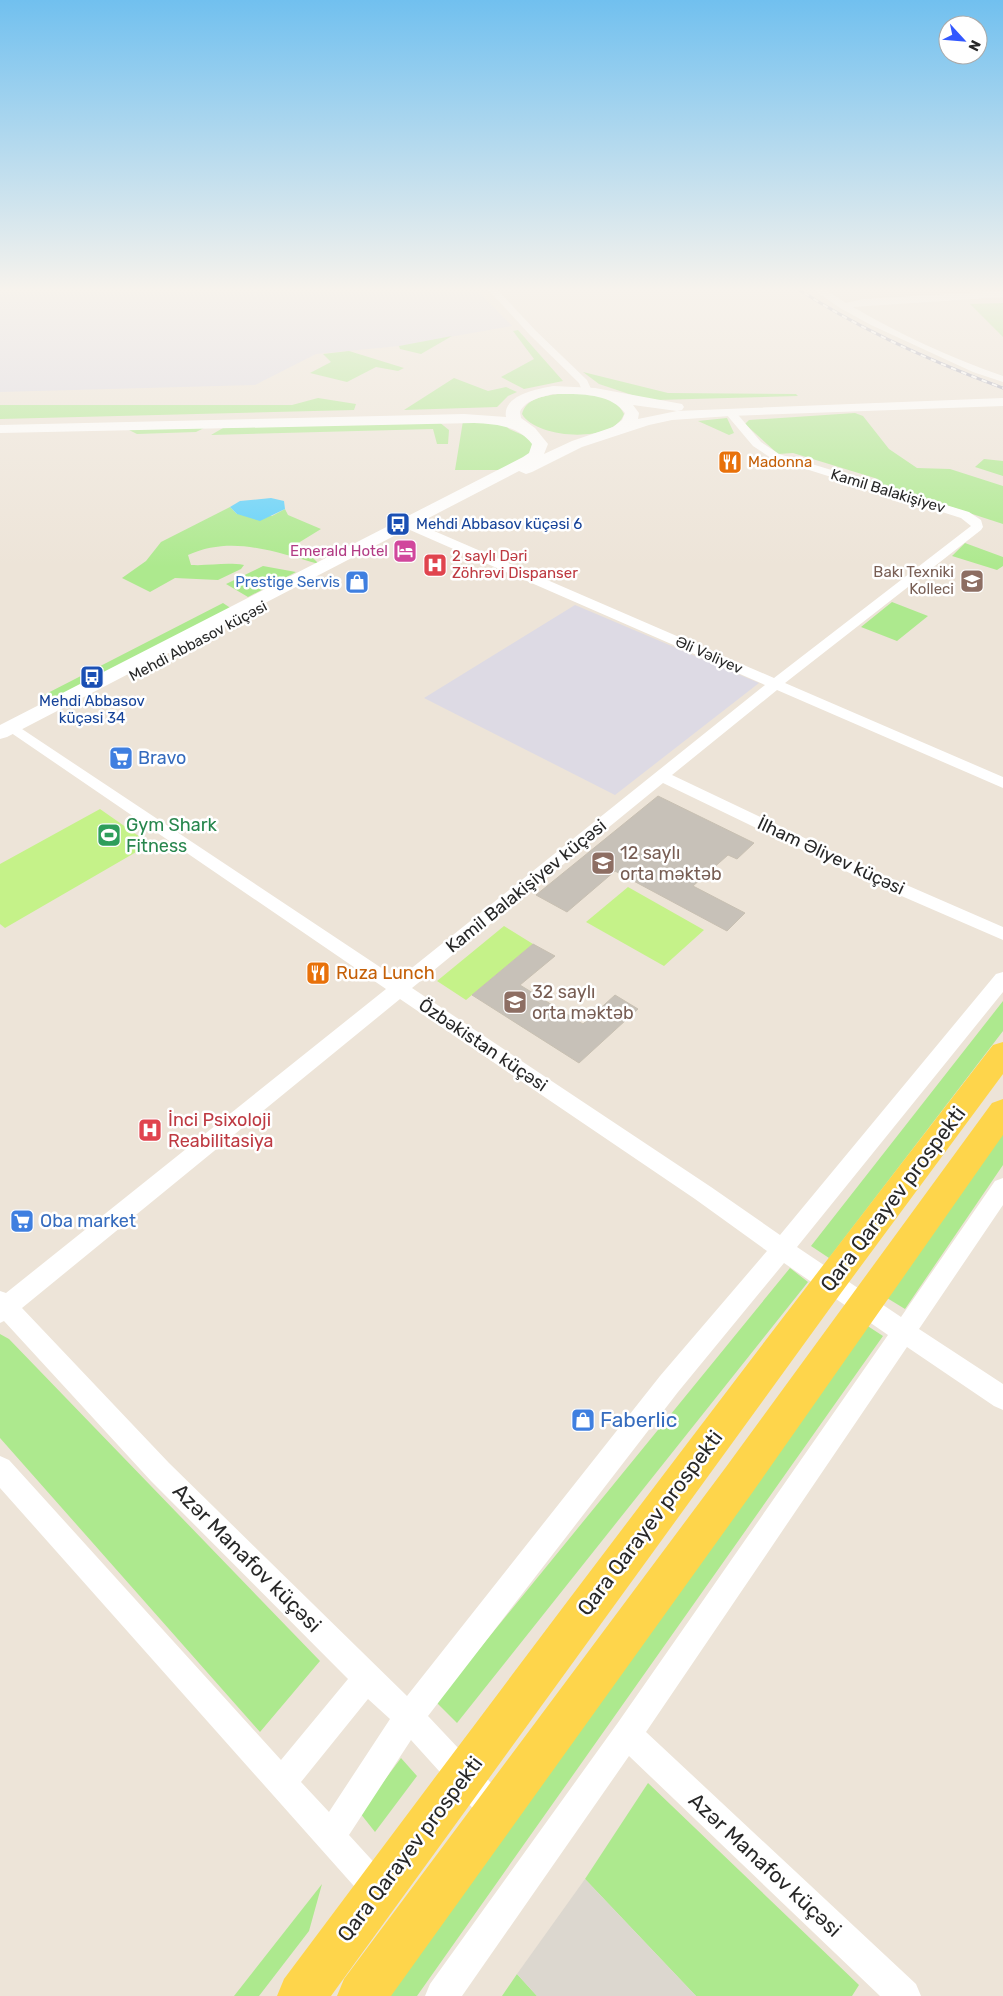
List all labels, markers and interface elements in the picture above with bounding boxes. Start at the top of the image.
north arrow [938,15,988,65]
text: N [964,37,984,54]
restaurant icon: Madonna [717,449,743,475]
place label: Madonna [748,453,812,471]
street label: Kamil Balakişiyev [829,465,947,517]
bus stop icon: Mehdi Abbasov küçəsi 6 [385,511,411,537]
place label: Mehdi Abbasov küçəsi 6 [416,515,582,533]
hotel icon: Emerald Hotel [392,538,418,564]
place label: Emerald Hotel [290,542,388,560]
place label: 2 saylı Dəri Zöhrəvi Dispanser [452,547,578,582]
hospital icon: 2 saylı Dəri Zöhrəvi Dispanser [422,552,448,578]
place label: Bakı Texniki Kolleci [873,563,954,598]
school or university icon: Bakı Texniki Kolleci [959,568,985,594]
shop icon: Prestige Servis [344,569,370,595]
place label: Prestige Servis [235,573,340,591]
street label: Mehdi Abbasov küçəsi [126,597,270,685]
street label: Əli Vəliyev [673,632,745,678]
bus stop icon: Mehdi Abbasov küçəsi 34 [79,664,105,690]
place label: Mehdi Abbasov küçəsi 34 [39,692,145,727]
supermarket icon: Bravo [108,745,134,771]
place label: Bravo [138,747,186,769]
street label: İlham Əliyev küçəsi [754,812,908,900]
place label: Gym Shark Fitness [126,814,218,857]
street label: Kamil Balakişiyev küçəsi [441,814,611,958]
sports icon: Gym Shark Fitness [96,822,122,848]
place label: 12 saylı orta məktəb [620,842,722,885]
school or university icon: 12 saylı orta məktəb [590,850,616,876]
restaurant icon: Ruza Lunch [305,960,331,986]
place label: Ruza Lunch [336,962,435,984]
place label: 32 saylı orta məktəb [532,981,634,1024]
school or university icon: 32 saylı orta məktəb [502,989,528,1015]
street label: Özbəkistan küçəsi [414,994,552,1096]
street label: Qara Qarayev prospekti [815,1101,970,1296]
place label: İnci Psixoloji Reabilitasiya [168,1109,274,1152]
hospital icon: İnci Psixoloji Reabilitasiya [137,1117,163,1143]
supermarket icon: Oba market [9,1208,35,1234]
place label: Oba market [40,1210,136,1232]
shop icon: Faberlic [570,1407,596,1433]
place label: Faberlic [600,1407,677,1432]
street label: Qara Qarayev prospekti [572,1425,727,1620]
street label: Azər Manafov küçəsi [168,1478,327,1637]
street label: Qara Qarayev prospekti [332,1751,487,1946]
street label: Azər Manafov küçəsi [684,1787,847,1942]

